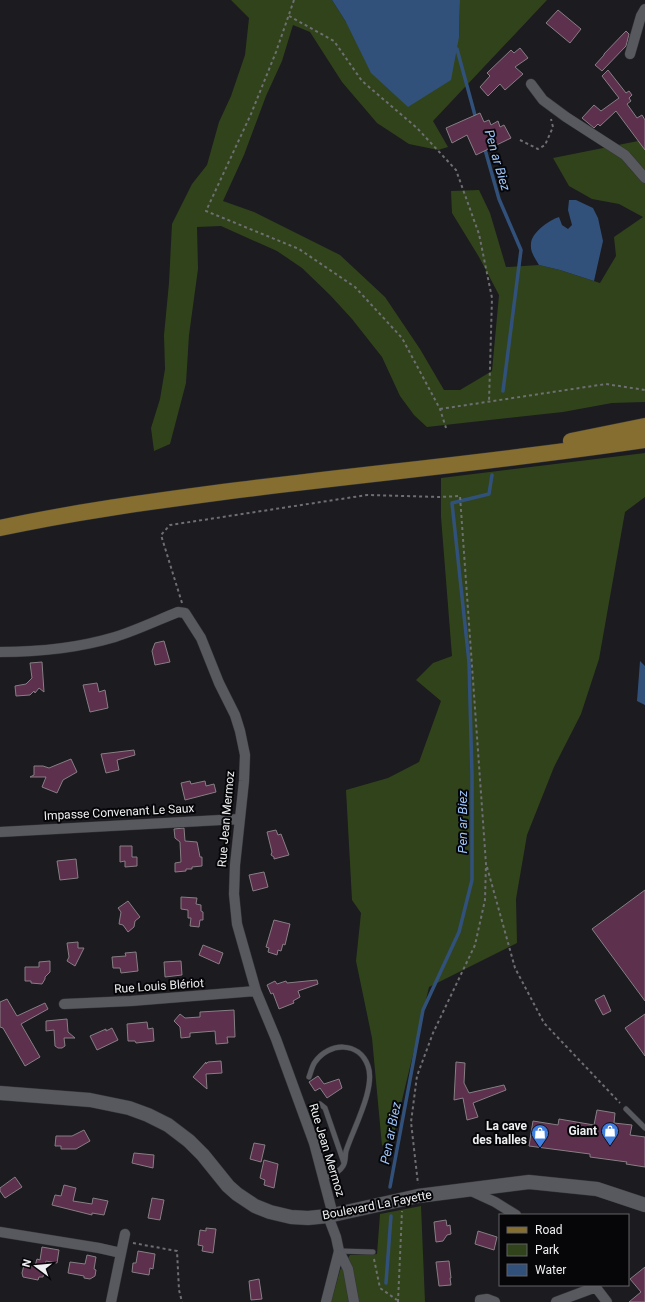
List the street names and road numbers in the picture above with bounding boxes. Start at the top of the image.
street label: Rue Jean Mermoz [215,770,237,868]
street label: Impasse Convenant Le Saux [43,801,195,823]
street label: Rue Louis Blériot [114,976,204,996]
street label: Rue Jean Mermoz [306,1102,348,1198]
street label: Boulevard La Fayette [321,1188,433,1222]

